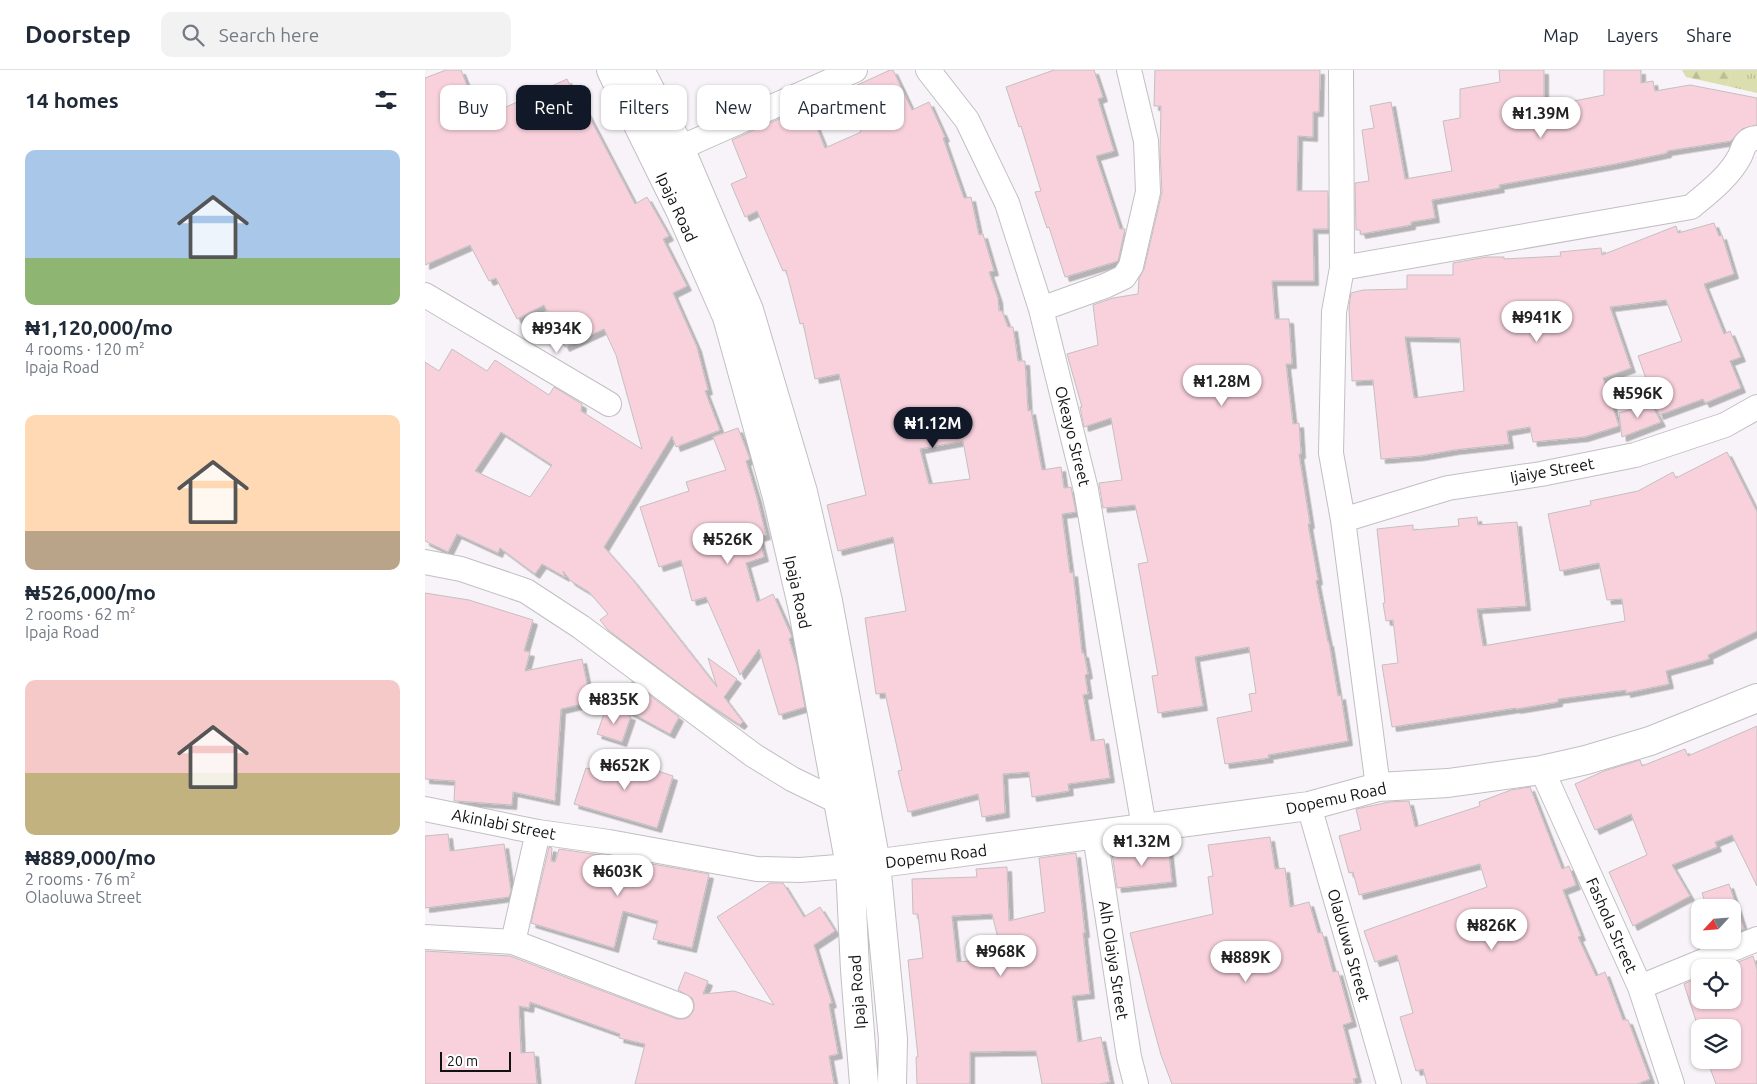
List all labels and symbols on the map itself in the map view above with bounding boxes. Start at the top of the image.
pin: ₦1.39M [1500,97,1582,139]
street label: Ipaja Road [653,170,701,244]
pin: ₦941K [1502,300,1572,343]
pin: ₦934K [522,312,592,354]
pin: ₦1.28M [1181,364,1263,407]
pin: ₦596K [1603,376,1673,419]
street label: Okeayo Street [1052,384,1094,489]
pin: ₦1.12M [892,406,974,449]
street label: Ijaiye Street [1509,454,1596,486]
pin: ₦526K [693,522,763,565]
street label: Ipaja Road [781,554,815,630]
pin: ₦835K [579,682,649,725]
pin: ₦652K [590,748,660,791]
street label: Dopemu Road [1284,779,1388,817]
street label: Akinlabi Street [450,805,558,843]
pin: ₦1.32M [1101,824,1183,867]
street label: Dopemu Road [884,841,988,871]
pin: ₦603K [583,854,653,897]
street label: Fashola Street [1583,875,1641,976]
street label: Olaoluwa Street [1324,887,1374,1004]
street label: Alh Olaiya Street [1096,899,1132,1022]
north arrow [1691,899,1741,949]
pin: ₦826K [1457,908,1527,951]
pin: ₦968K [966,934,1036,977]
pin: ₦889K [1211,940,1281,983]
street label: Ipaja Road [845,954,869,1030]
scale bar [440,1049,511,1072]

